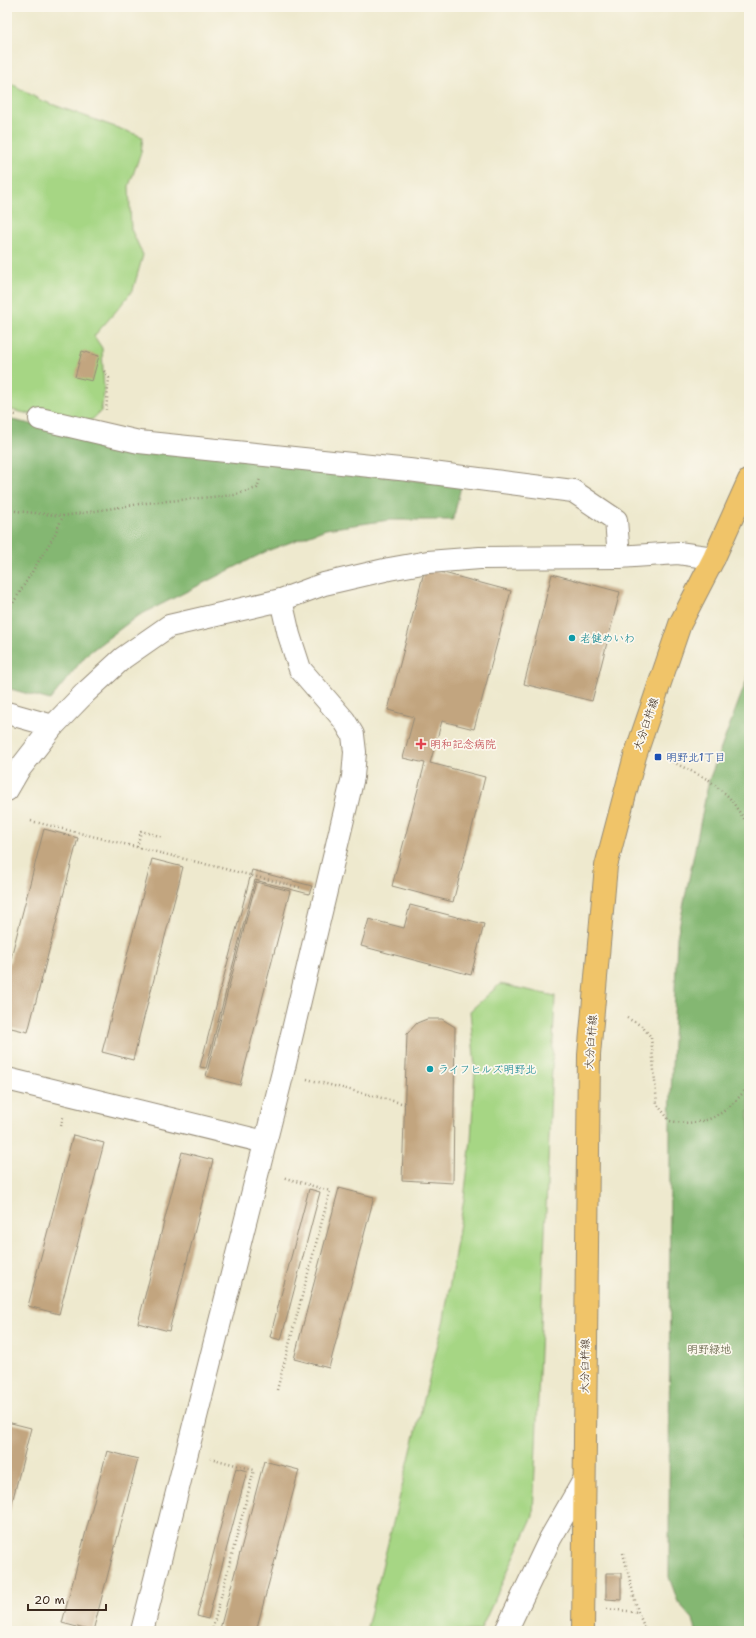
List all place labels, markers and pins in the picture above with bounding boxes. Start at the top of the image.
place label: 老健めいわ [580,631,635,646]
marker: 老健めいわ [567,633,577,643]
place label: 明和記念病院 [430,737,496,752]
marker: 明和記念病院 [415,738,427,750]
place label: 明野北1丁目 [666,750,726,765]
marker: 明野北1丁目 [653,752,663,762]
place label: ライフヒルズ明野北 [438,1062,536,1077]
marker: ライフヒルズ明野北 [425,1064,435,1074]

